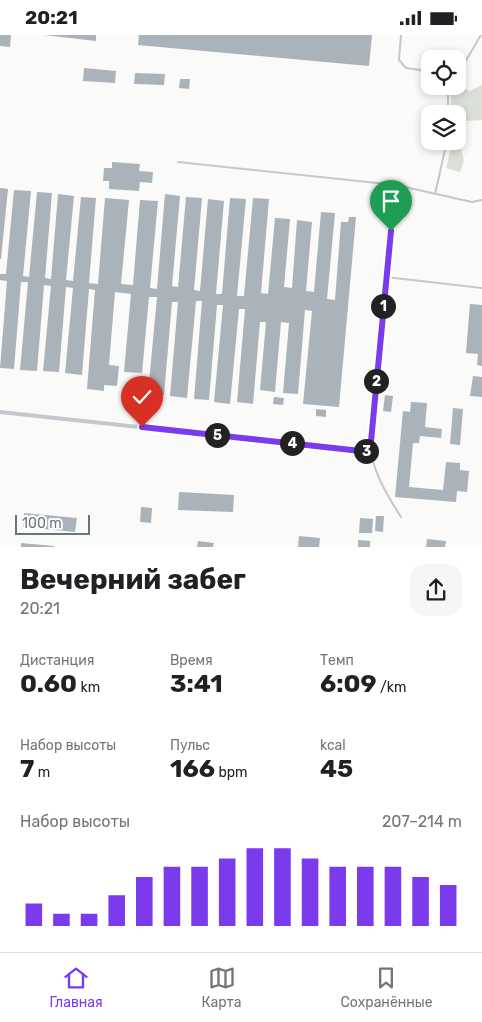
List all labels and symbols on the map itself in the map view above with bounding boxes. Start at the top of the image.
pin [370,180,412,231]
pin: 1 [370,293,396,319]
pin: 2 [364,369,388,393]
pin [121,376,163,427]
pin: 5 [204,423,230,447]
pin: 4 [280,431,304,455]
pin: 3 [354,439,378,463]
scale bar [15,512,90,535]

